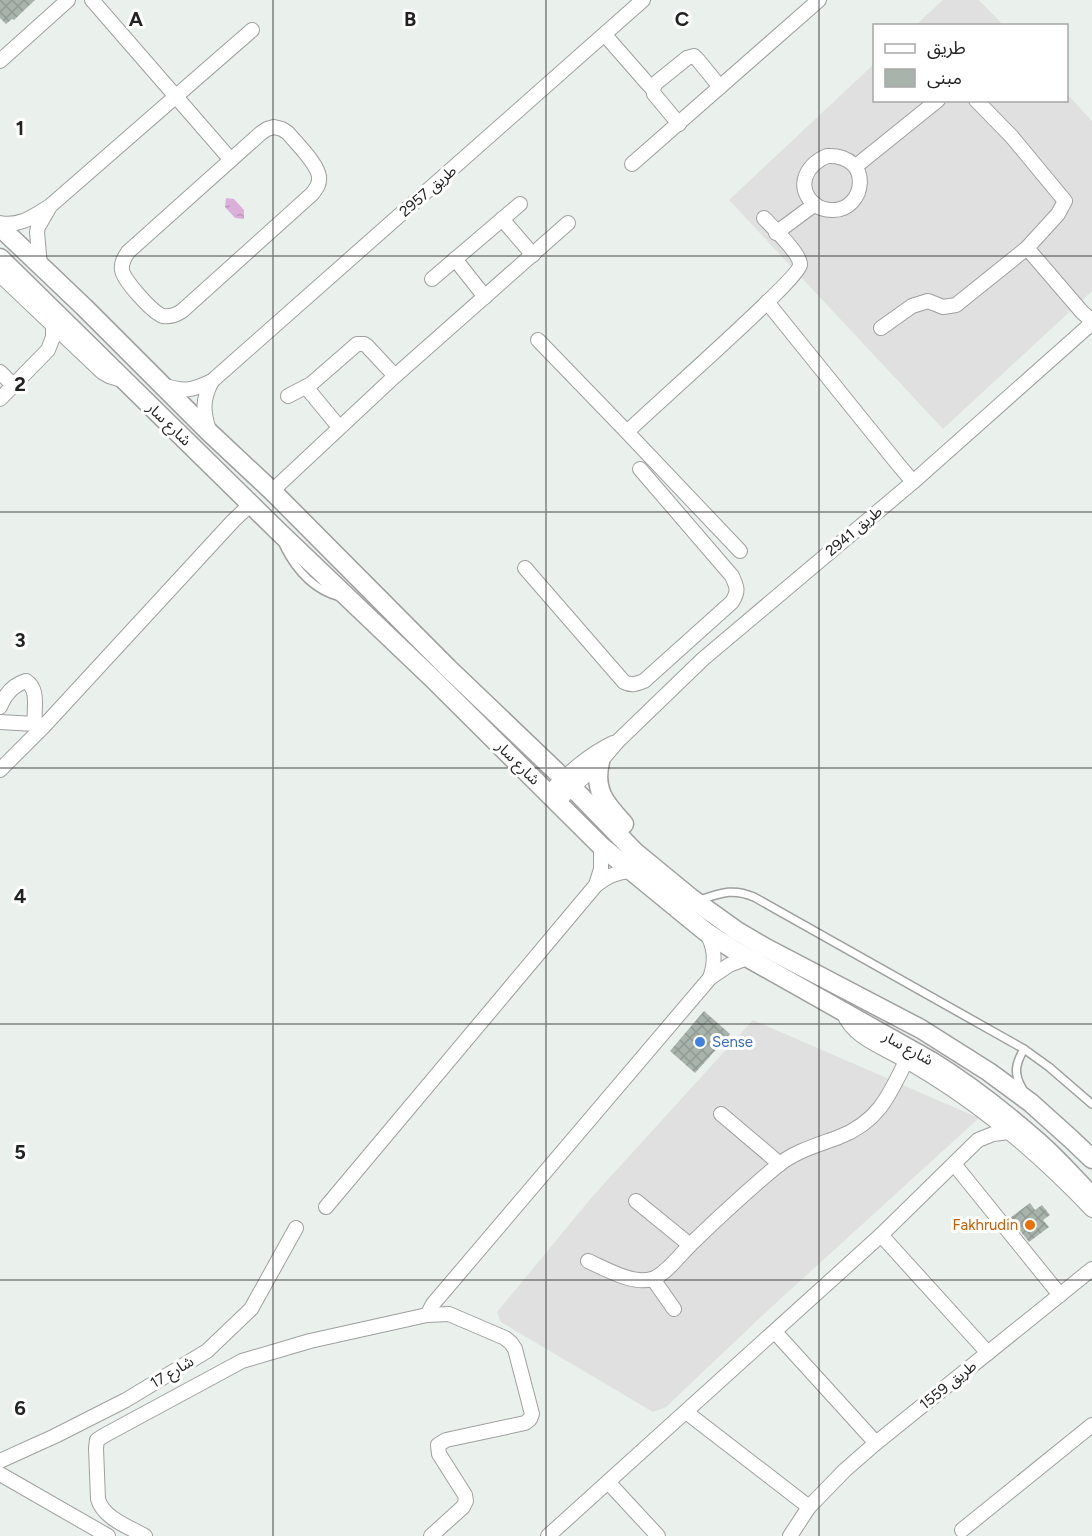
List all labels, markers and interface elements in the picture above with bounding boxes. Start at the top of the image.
text: A [129,7,144,31]
text: B [404,7,416,31]
text: C [675,7,689,31]
legend [873,24,1068,102]
text: طريق [927,37,966,59]
text: مبنى [927,67,962,89]
text: 1 [16,116,24,140]
street label: طريق 2957 [396,161,461,221]
text: 2 [14,372,26,396]
street label: شارع سار [140,398,195,452]
street label: طريق 2941 [822,502,887,561]
text: 3 [14,628,26,652]
street label: شارع سار [490,737,544,791]
text: 4 [14,884,27,908]
street label: شارع سار [877,1026,936,1072]
place label: Sense [712,1033,753,1051]
marker: Sense [693,1035,707,1049]
text: 5 [14,1140,26,1164]
place label: Fakhrudin [953,1216,1018,1234]
marker: Fakhrudin [1023,1218,1037,1232]
street label: شارع 17 [147,1352,199,1394]
street label: طريق 1559 [916,1357,981,1414]
text: 6 [14,1396,26,1420]

